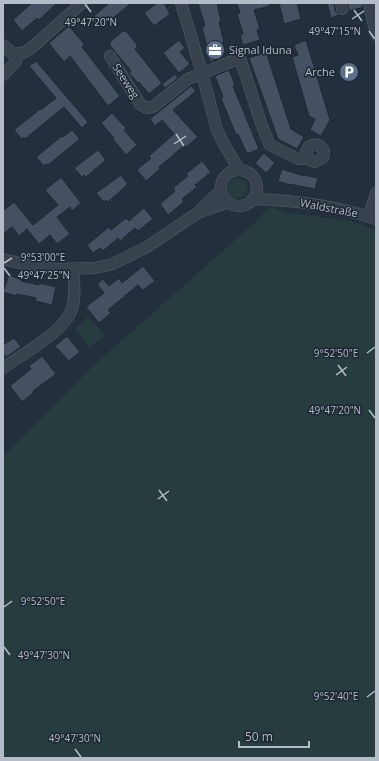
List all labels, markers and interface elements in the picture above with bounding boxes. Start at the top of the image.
text: 49°47'20"N [65,15,117,29]
text: 49°47'15"N [309,24,361,38]
office icon: Signal Iduna [204,39,226,61]
place label: Signal Iduna [229,42,292,57]
street label: Seeweg [109,60,143,101]
parking icon: Arche [338,61,360,83]
place label: Arche [305,64,335,79]
street label: Waldstraße [299,195,359,220]
text: 9°53'00"E [21,250,65,264]
text: 49°47'25"N [18,268,70,282]
text: 9°52'50"E [314,346,358,360]
text: 49°47'20"N [309,403,361,417]
text: 9°52'50"E [21,594,65,608]
text: 49°47'30"N [18,648,70,662]
text: 9°52'40"E [314,689,358,703]
scale bar [239,723,309,749]
text: 50 m [245,728,273,745]
text: 49°47'30"N [49,731,101,745]

